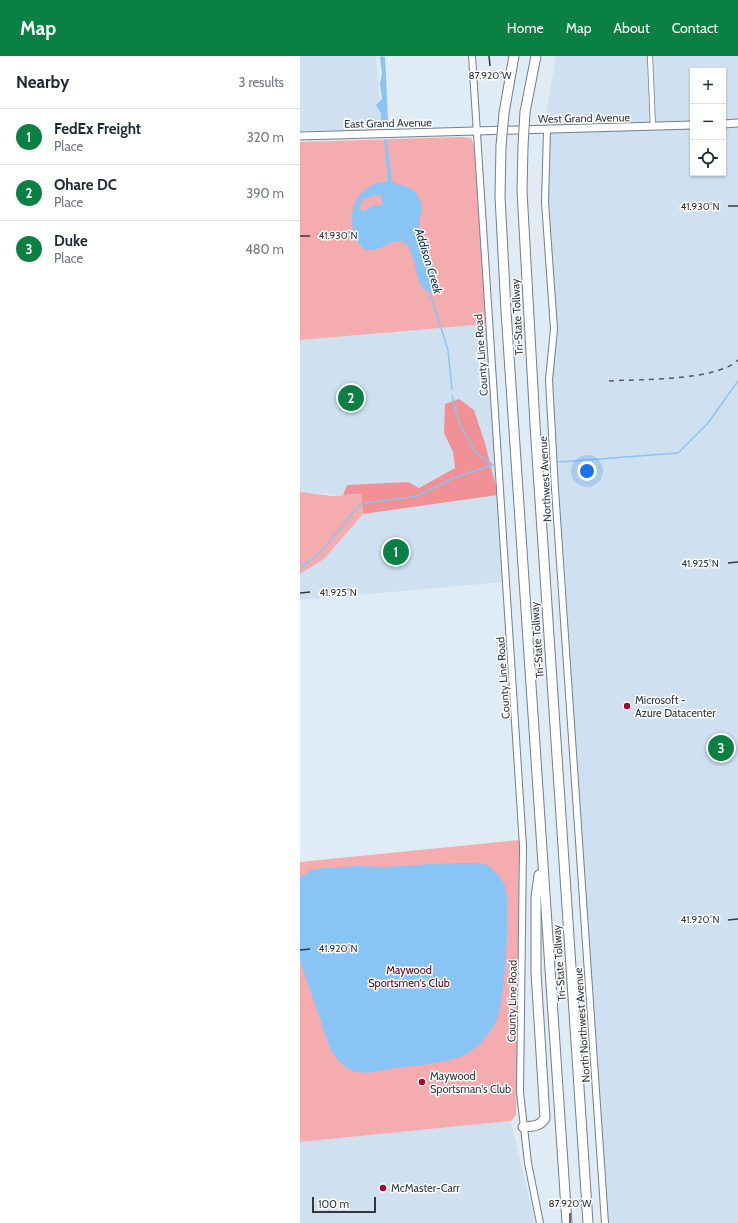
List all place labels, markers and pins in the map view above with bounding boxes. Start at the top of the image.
pin: 2 [338,383,364,413]
pin: 1 [383,537,409,567]
place label: Microsoft - Azure Datacenter [635,693,716,720]
marker: Microsoft - Azure Datacenter [622,701,632,711]
pin: 3 [708,733,734,763]
place label: Maywood Sportsman's Club [430,1069,511,1096]
marker: Maywood Sportsman's Club [417,1077,427,1087]
place label: McMaster-Carr [391,1181,460,1195]
marker: McMaster-Carr [378,1183,388,1193]

